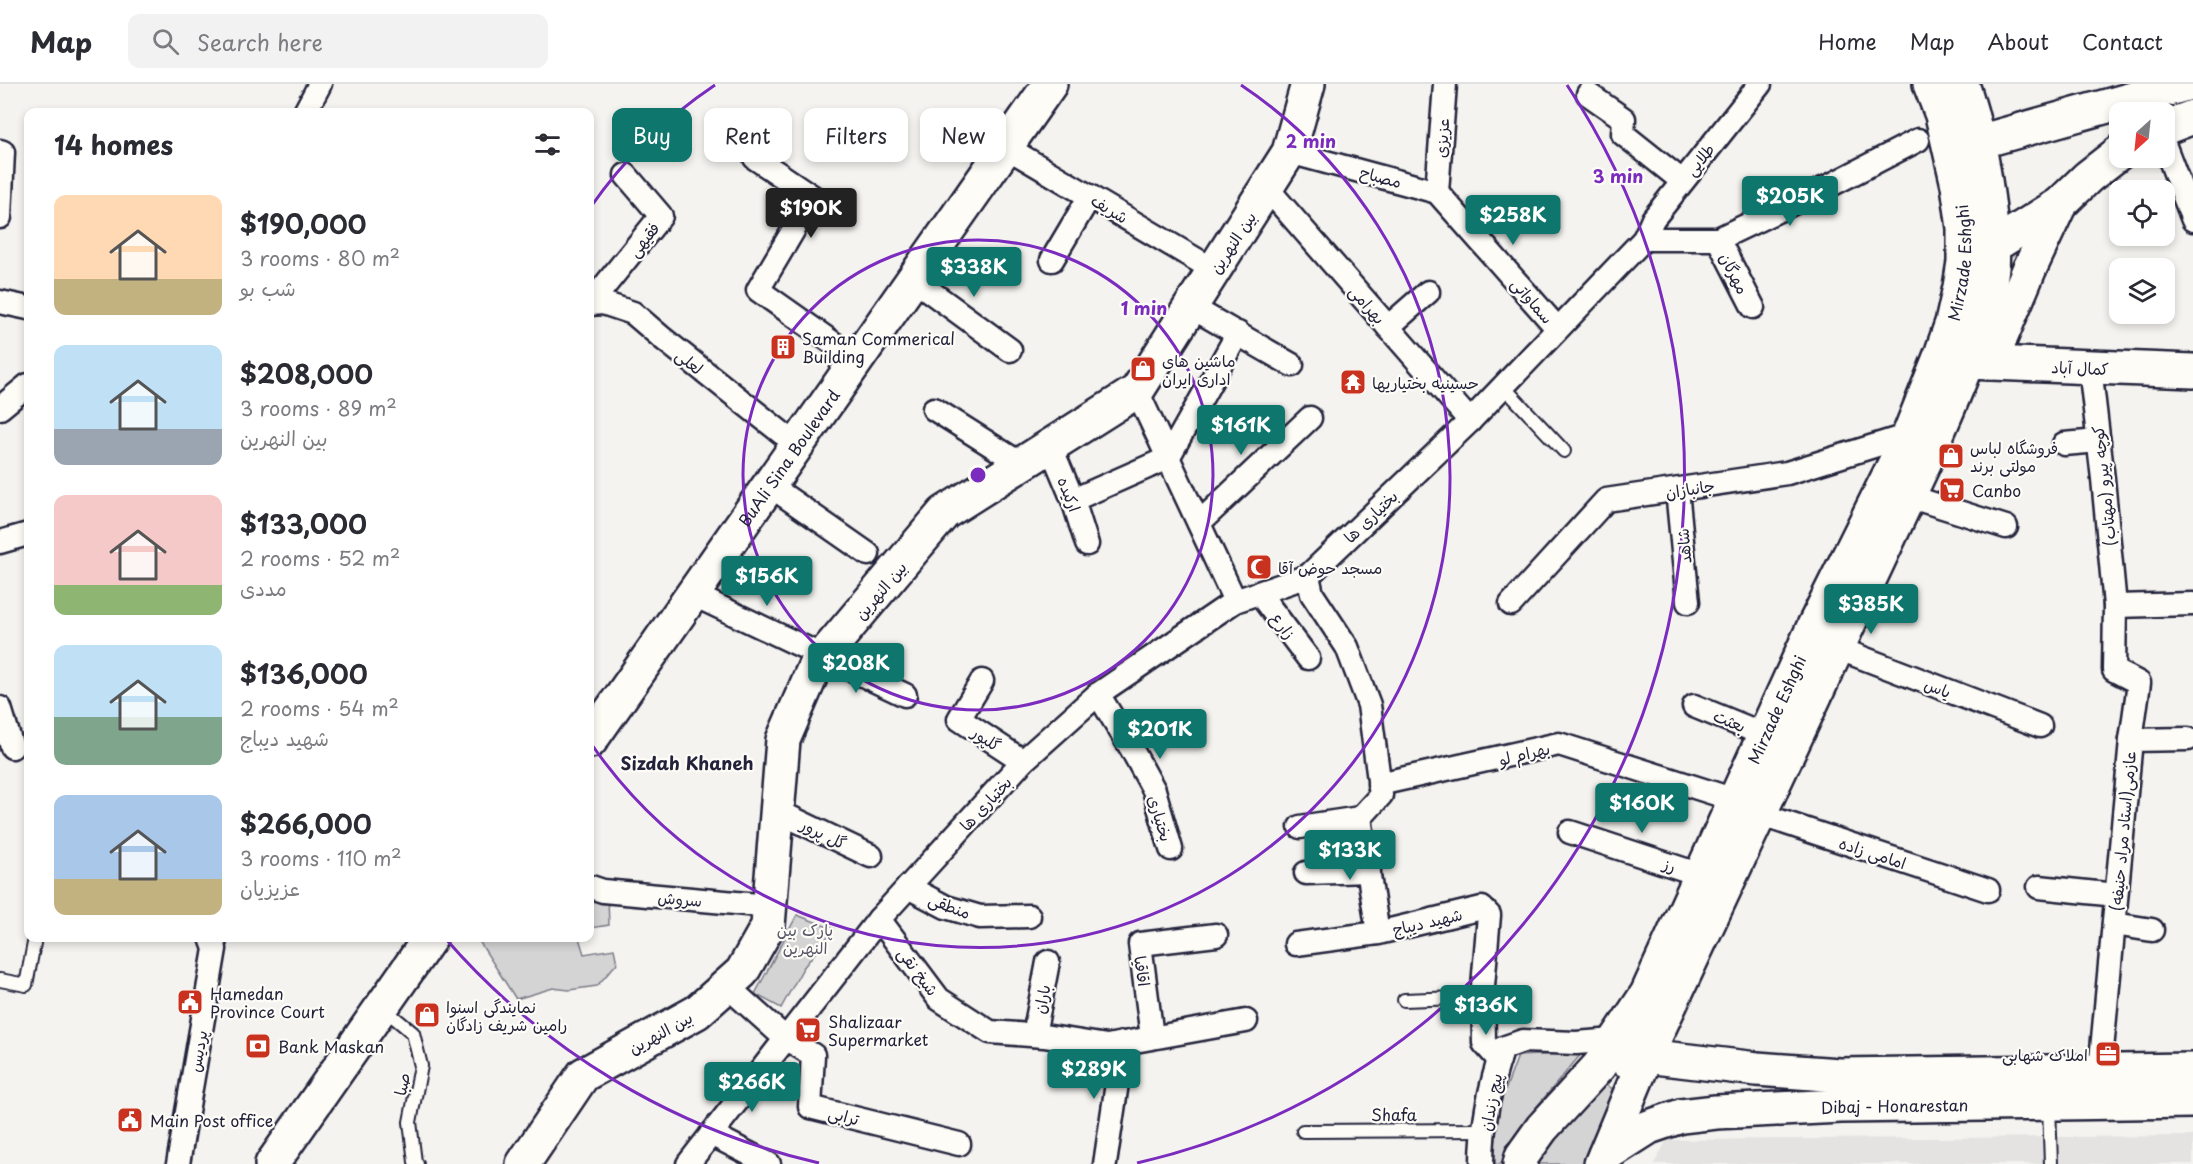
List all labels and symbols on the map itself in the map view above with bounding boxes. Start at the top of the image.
north arrow [2109,102,2175,168]
street label: عزیزی [1428,117,1454,159]
text: 2 min [1286,127,1336,154]
street label: طلایی [1678,138,1720,180]
street label: مصباح [1357,159,1405,193]
text: 3 min [1593,162,1643,189]
pin: $205K [1748,176,1832,227]
pin: $190K [769,188,853,239]
street label: شریف [1087,188,1133,228]
pin: $258K [1471,195,1555,246]
street label: Mirzade Eshghi [1941,203,1976,323]
street label: بین النهرین [1203,206,1261,278]
street label: فقیهی [621,216,665,262]
pin: $338K [932,247,1016,298]
street label: مهرگان [1714,248,1756,298]
street label: سماواتی [1506,272,1560,328]
street label: بهرامی [1344,279,1392,329]
text: 1 min [1121,294,1167,321]
place label: Saman Commerical Building [802,326,955,368]
building icon: Saman Commerical Building [768,332,798,362]
street label: لعلی [671,343,709,379]
place label: ماشین های اداری ایران [1162,348,1236,390]
shop icon: ماشین های اداری ایران [1128,354,1158,384]
street label: کمال آباد [2051,354,2109,380]
temple icon: حسینیه بختیاریها [1338,367,1368,397]
place label: حسینیه بختیاریها [1372,370,1479,394]
street label: BuAli Sina Boulevard [732,384,845,531]
pin: $161K [1199,405,1283,456]
street label: کوچه پیرو (مهتاب) [2085,424,2121,547]
place label: فروشگاه لباس مولتی برند [1970,435,2058,477]
shop icon: فروشگاه لباس مولتی برند [1936,441,1966,471]
centre of rings [968,465,988,485]
street label: جانبازان [1664,472,1716,504]
street label: ارکیده [1052,473,1088,515]
supermarket icon: Canbo [1937,475,1967,505]
place label: Canbo [1972,478,2021,502]
street label: بختیاری ها [1338,484,1402,548]
street label: شاهد [1670,527,1696,565]
mosque icon: مسجد حوض آقا [1244,552,1274,582]
street label: بین النهرین [848,555,912,625]
place label: مسجد حوض آقا [1278,555,1382,579]
pin: $156K [725,556,809,607]
pin: $385K [1829,584,1913,635]
street label: زارع [1265,607,1302,644]
pin: $208K [814,643,898,694]
street label: Mirzade Eshghi [1741,651,1811,768]
street label: یاس [1921,671,1955,703]
street label: بعثت [1710,702,1750,738]
pin: $201K [1118,709,1202,760]
street label: گلپور [966,719,1006,756]
street label: بهرام لو [1495,735,1553,773]
district label: Sizdah Khaneh [620,749,754,776]
street label: عازمی(استاد مراد حنیفه) [2103,750,2141,912]
street label: بختیاری ها [953,770,1017,836]
pin: $160K [1600,783,1684,834]
street label: بختیاری [1143,792,1179,844]
street label: گل پرور [795,811,851,854]
pin: $133K [1308,830,1392,881]
street label: امامی زاده [1836,830,1910,874]
street label: رز [1659,850,1680,877]
street label: سروش [657,884,703,912]
street label: منطقی [926,886,974,924]
street label: شهید دیباج [1390,901,1464,941]
park label: پارک بین النهرین [777,917,833,959]
street label: شیخ نقی [893,942,945,1000]
street label: اقاقیا [1129,954,1157,988]
place label: Hamedan Province Court [210,981,325,1023]
street label: باران [1026,982,1056,1016]
pin: $136K [1444,985,1528,1036]
public building icon: Hamedan Province Court [175,987,205,1017]
place label: نمایندگی اسنوا رامین شریف زادگان [446,994,567,1036]
shop icon: نمایندگی اسنوا رامین شریف زادگان [412,1000,442,1030]
street label: بین النهرین [624,1005,696,1059]
place label: Shalizaar Supermarket [828,1009,929,1051]
supermarket icon: Shalizaar Supermarket [793,1015,823,1045]
street label: پردیس [182,1028,212,1074]
bank icon: Bank Maskan [243,1031,273,1061]
place label: Bank Maskan [278,1034,384,1058]
office icon: املاک شهابی [2093,1039,2123,1069]
place label: املاک شهابی [2002,1042,2088,1066]
pin: $289K [1052,1049,1136,1100]
pin: $266K [710,1062,794,1113]
street label: صبا [387,1070,415,1098]
street label: پیچ زندان [1473,1071,1507,1133]
street label: Dibaj - Honarestan [1820,1092,1968,1119]
street label: ترابی [826,1100,862,1130]
street label: Shafa [1371,1102,1417,1126]
public building icon: Main Post office [115,1105,145,1135]
place label: Main Post office [150,1108,273,1132]

